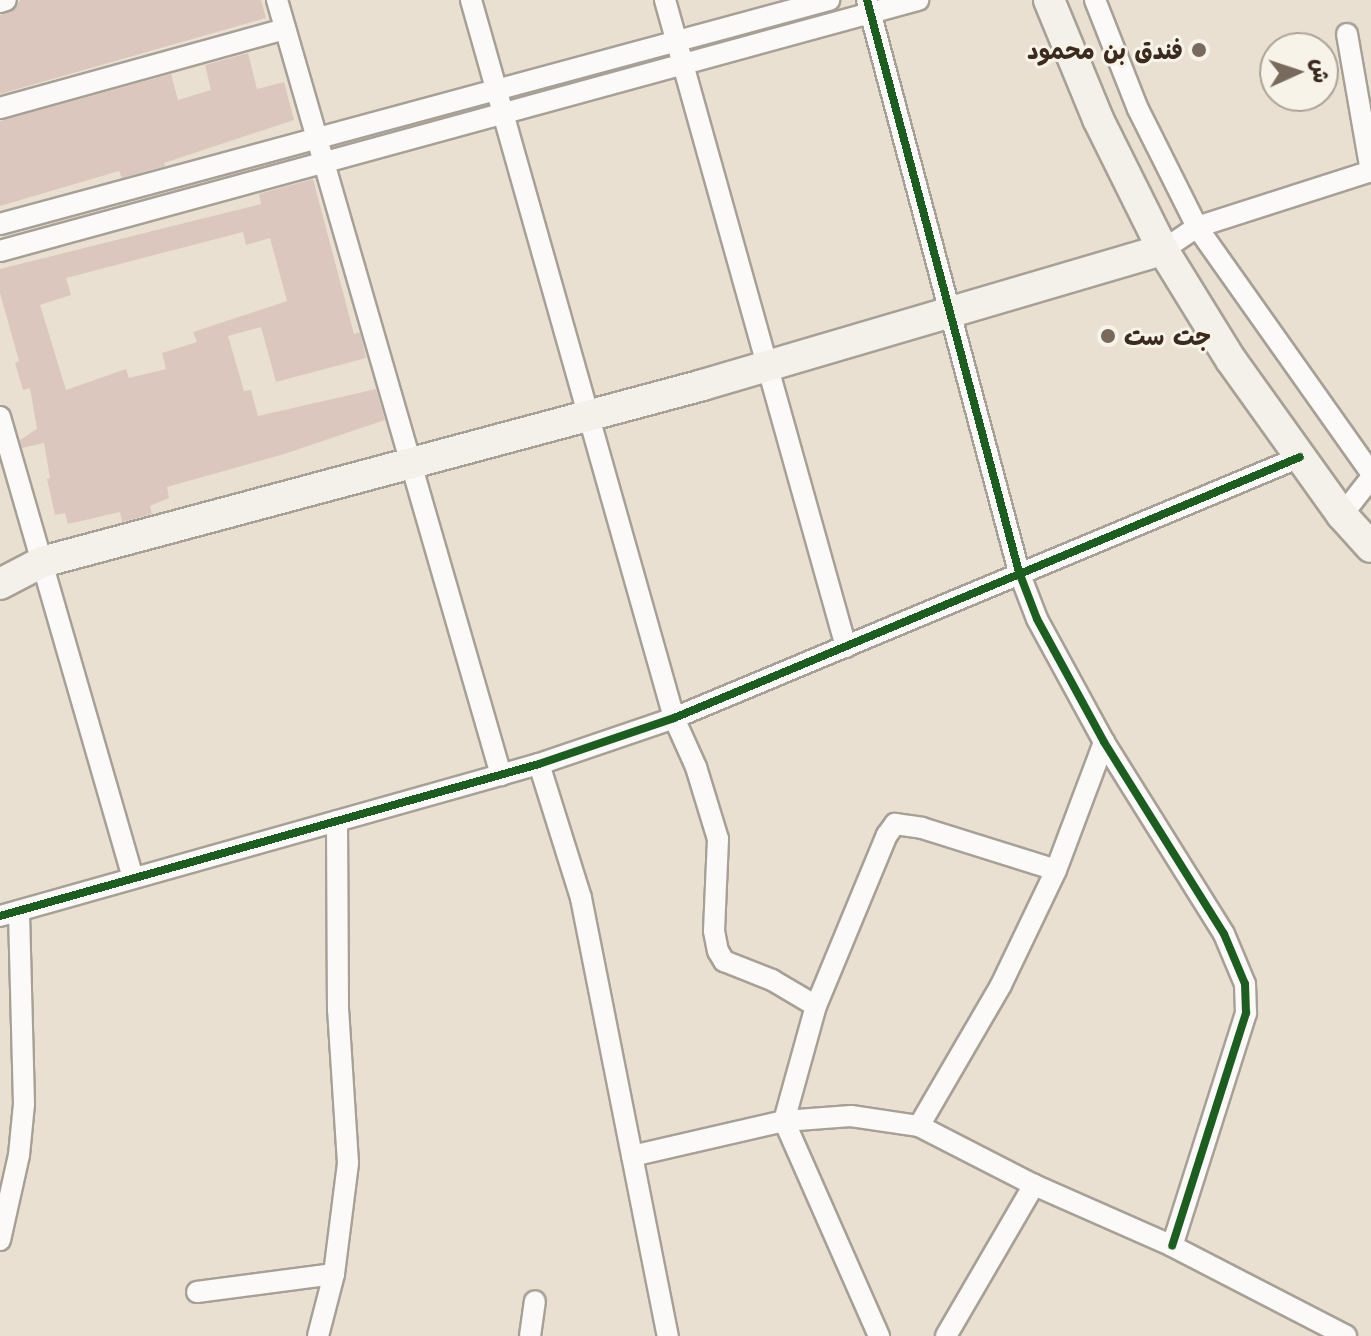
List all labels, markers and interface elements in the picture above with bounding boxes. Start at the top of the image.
north arrow [1259,32,1339,112]
place label: فندق بن محمود [1027,36,1183,64]
marker: فندق بن محمود [1190,41,1208,59]
text: ش [1306,58,1337,84]
place label: جت ست [1124,322,1211,350]
marker: جت ست [1099,327,1117,345]

